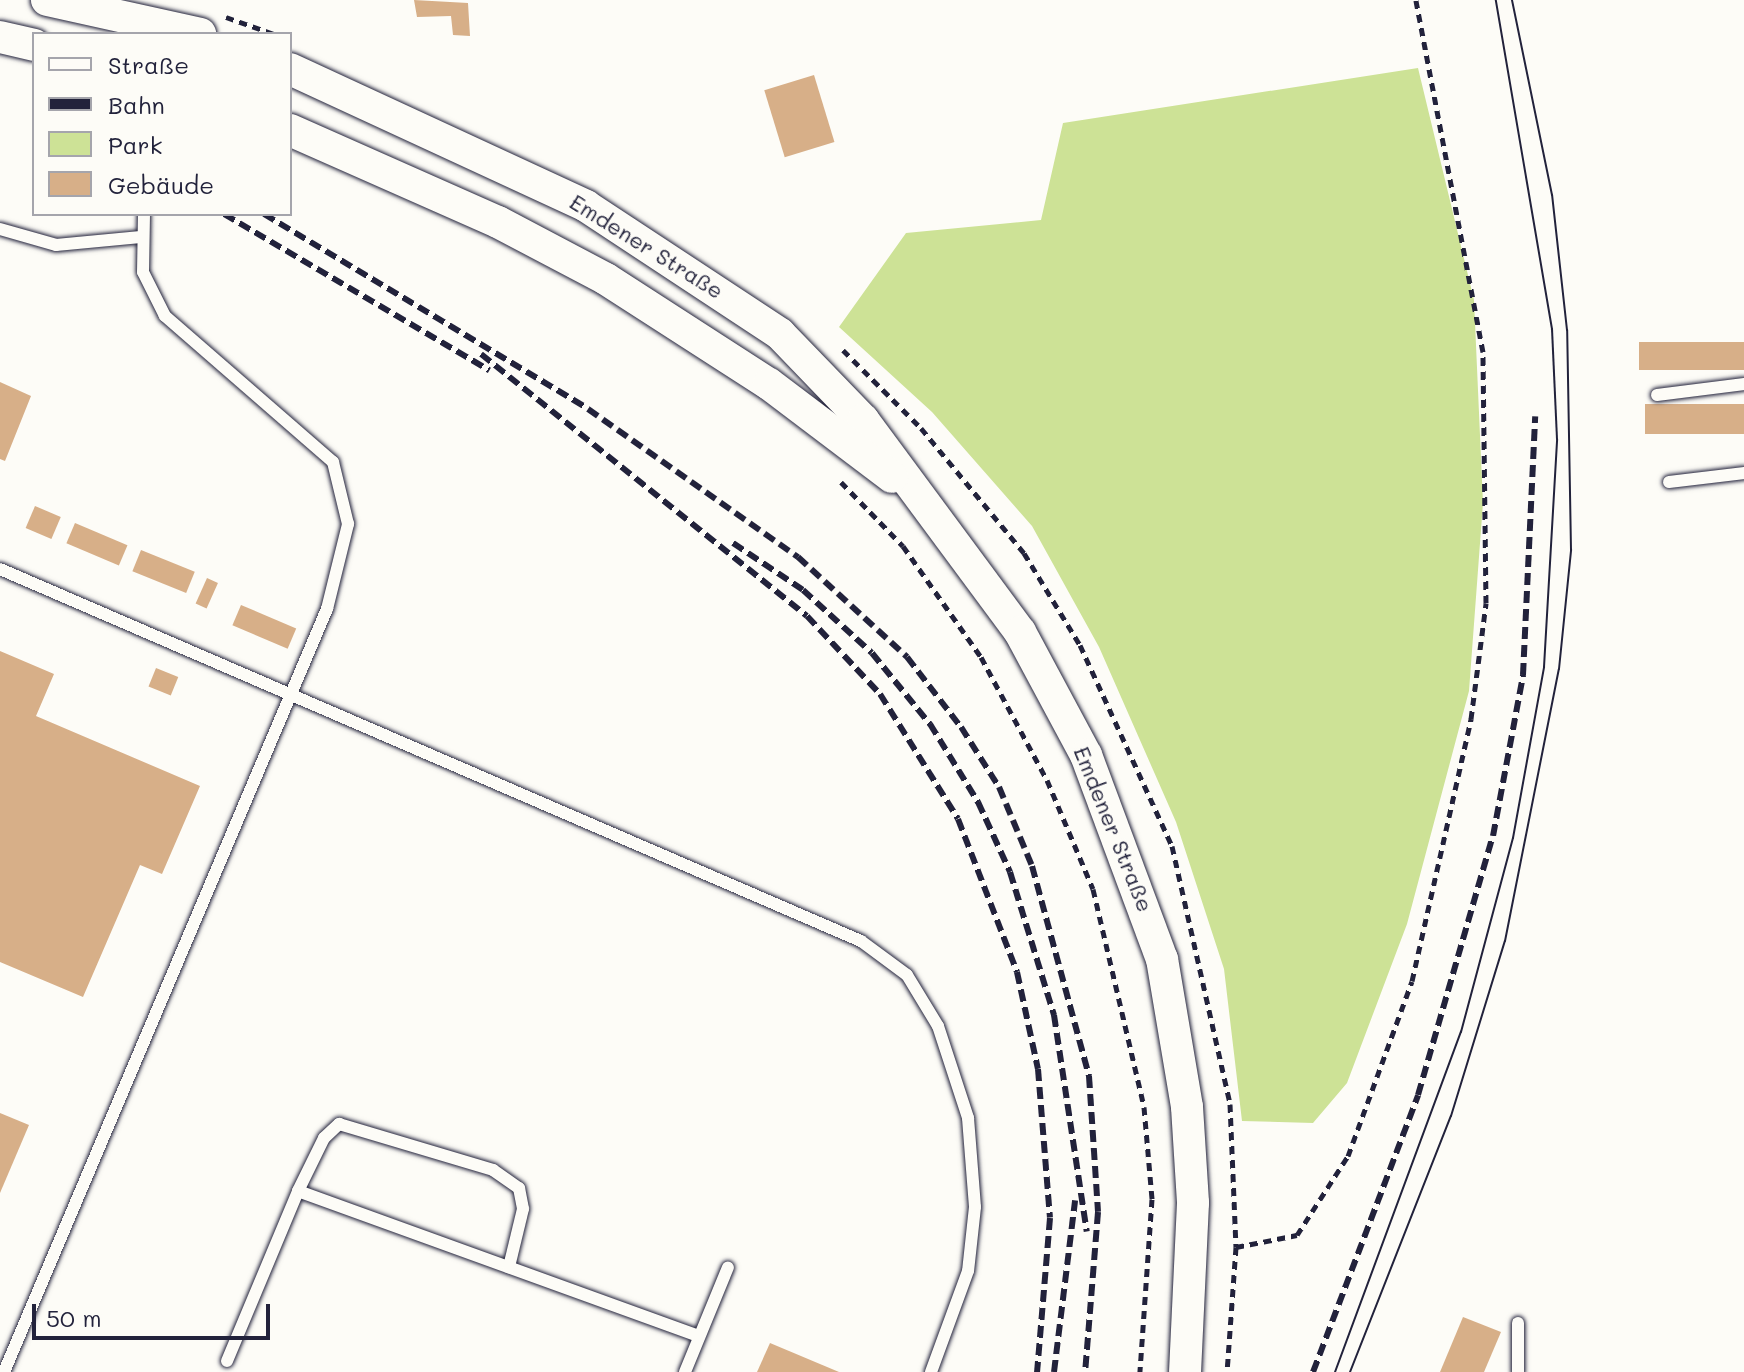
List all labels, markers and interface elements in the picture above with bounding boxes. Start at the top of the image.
legend [32,32,292,216]
text: Straße [108,49,189,80]
text: Bahn [108,89,165,120]
text: Park [108,129,162,160]
text: Gebäude [108,169,214,200]
street label: Emdener Straße [565,188,729,304]
street label: Emdener Straße [1069,742,1159,916]
scale bar [36,1288,274,1338]
text: 50 m [46,1302,102,1333]

